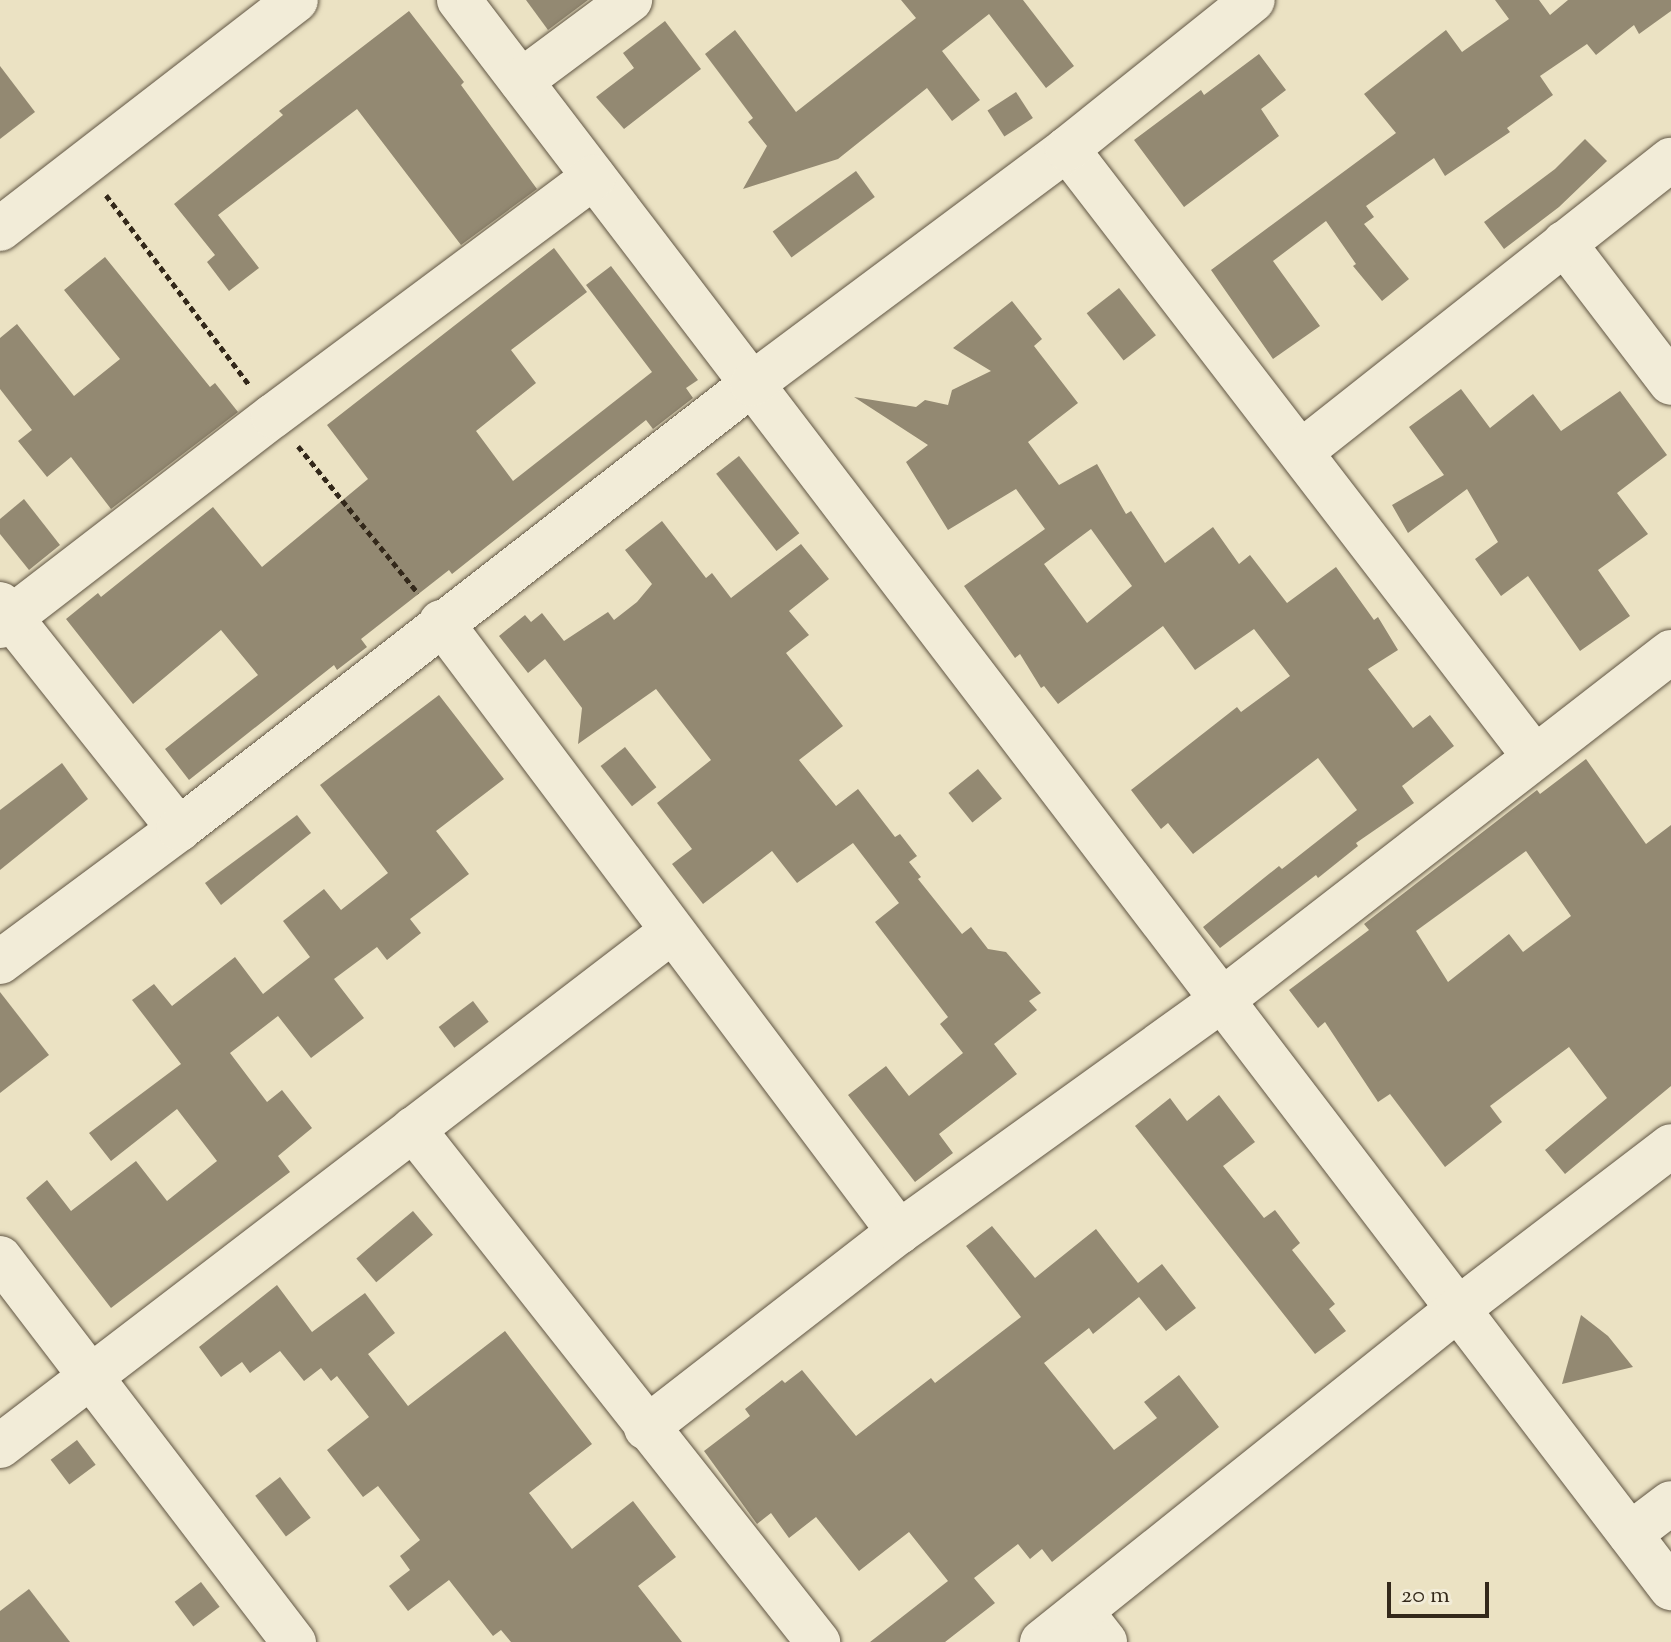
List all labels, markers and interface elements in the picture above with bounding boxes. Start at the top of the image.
scale bar [1391,1566,1493,1616]
text: 20 m [1401,1579,1450,1613]

